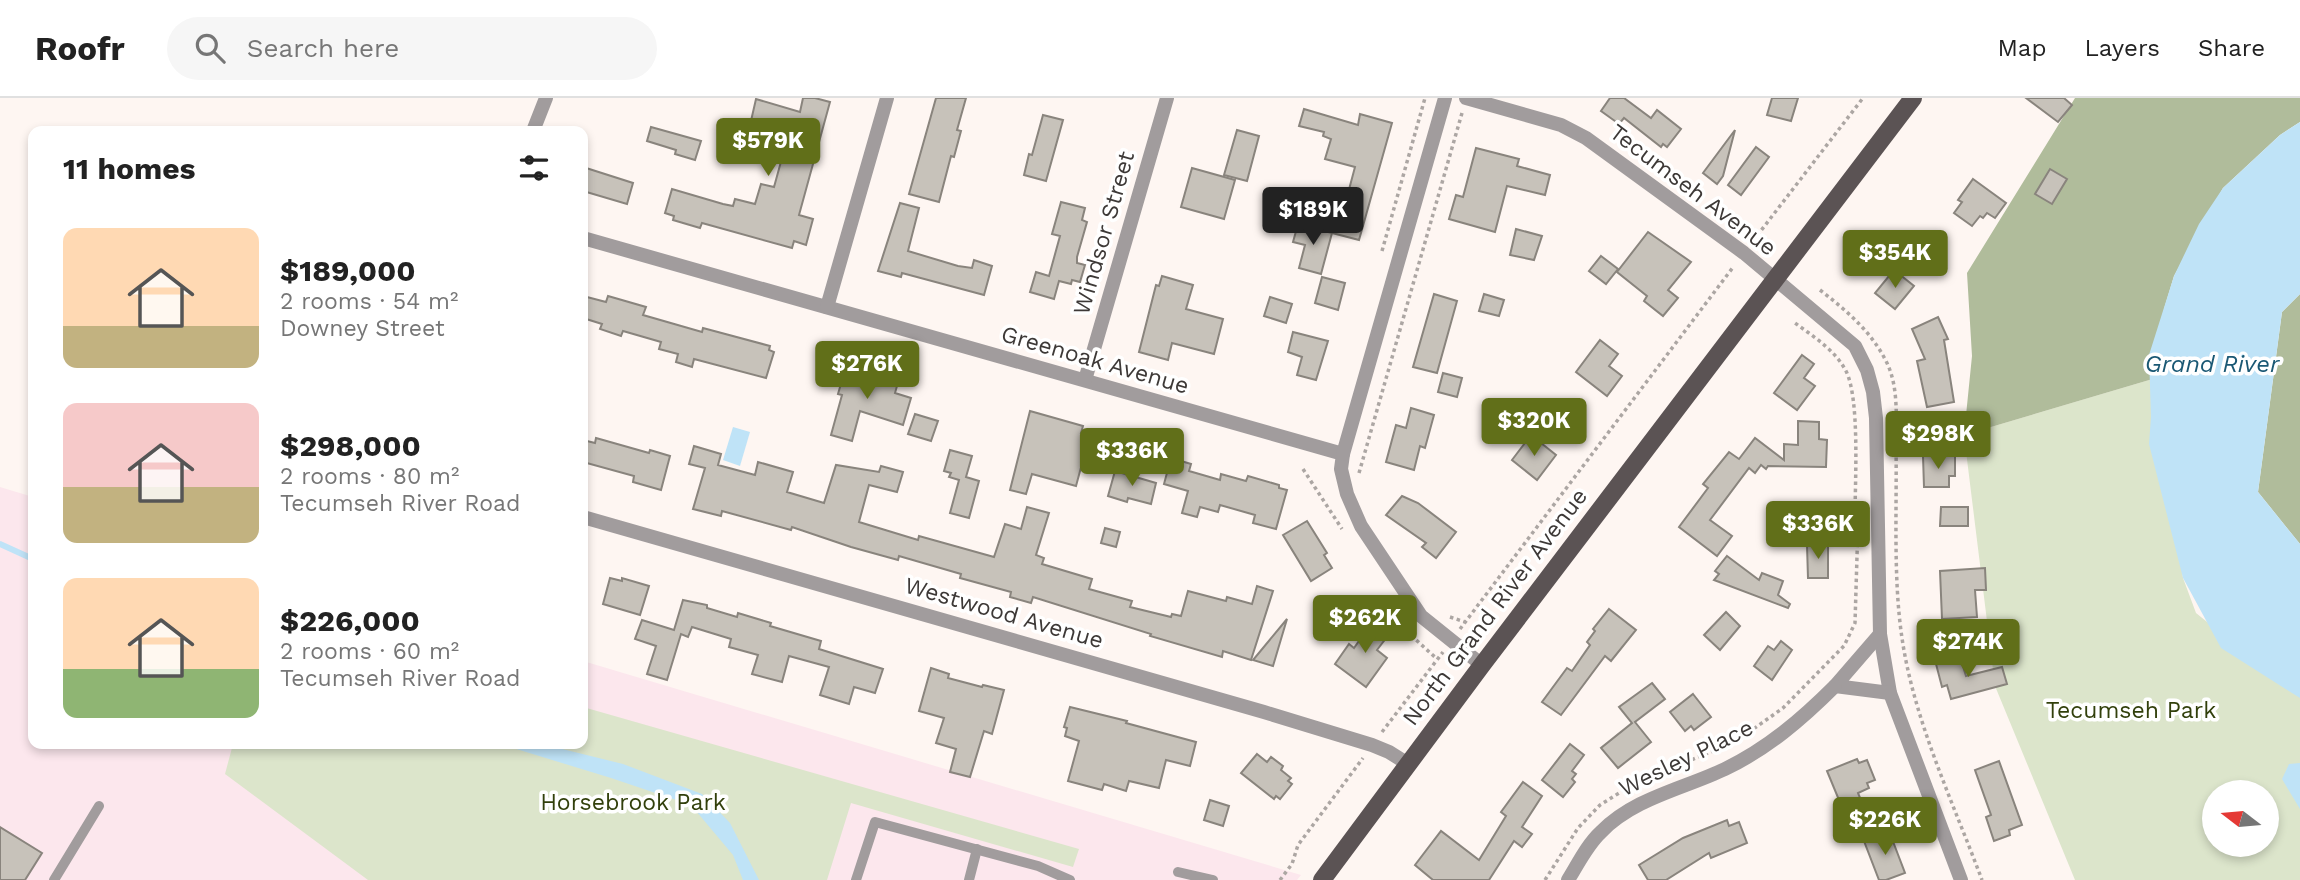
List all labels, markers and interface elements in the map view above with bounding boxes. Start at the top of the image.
search box [167,17,657,80]
text: Roofr [35,29,125,68]
icon: search [191,29,229,67]
text: Search here [247,33,399,63]
text: Map [1998,34,2046,62]
text: Layers [2084,34,2160,62]
text: Share [2198,34,2265,62]
pin: $579K [719,118,817,178]
street label: Tecumseh Avenue [1604,119,1782,261]
text: $579K [732,127,804,154]
street label: Windsor Street [1068,148,1140,318]
icon: filters [515,149,553,187]
text: 11 homes [63,151,196,186]
pin: $189K [1264,188,1362,247]
text: $189K [1278,196,1348,223]
pin: $354K [1846,230,1944,290]
text: $354K [1859,239,1931,266]
text: $189,000 [280,253,416,288]
icon: home [119,256,203,340]
text: 2 rooms · 54 m² [280,288,458,315]
text: Downey Street [280,315,445,342]
street label: Greenoak Avenue [998,320,1192,400]
pin: $276K [818,342,916,401]
text: $276K [831,350,903,377]
water label: Grand River [2145,350,2281,378]
pin: $320K [1485,398,1583,458]
text: $320K [1498,407,1570,434]
pin: $298K [1889,412,1987,471]
text: $298K [1902,420,1974,447]
text: $298,000 [280,428,421,463]
pin: $336K [1083,428,1181,488]
icon: home [119,431,203,515]
text: $336K [1096,437,1168,464]
text: 2 rooms · 80 m² [280,463,459,490]
street label: North Grand River Avenue [1397,483,1593,731]
text: Tecumseh River Road [280,490,520,517]
pin: $336K [1769,502,1867,561]
text: $336K [1782,510,1854,537]
street label: Westwood Avenue [902,572,1106,654]
pin: $262K [1316,596,1414,655]
text: $226,000 [280,603,420,638]
text: $262K [1329,604,1401,631]
icon: home [119,606,203,690]
pin: $274K [1919,620,2017,679]
text: $274K [1933,628,2003,655]
text: 2 rooms · 60 m² [280,638,459,665]
text: Tecumseh River Road [280,665,520,692]
park label: Tecumseh Park [2046,697,2216,724]
street label: Wesley Place [1615,714,1757,802]
north arrow [2202,780,2278,858]
map controls [2202,780,2279,857]
park label: Horsebrook Park [540,789,726,816]
pin: $226K [1836,798,1934,857]
text: $226K [1849,806,1921,833]

